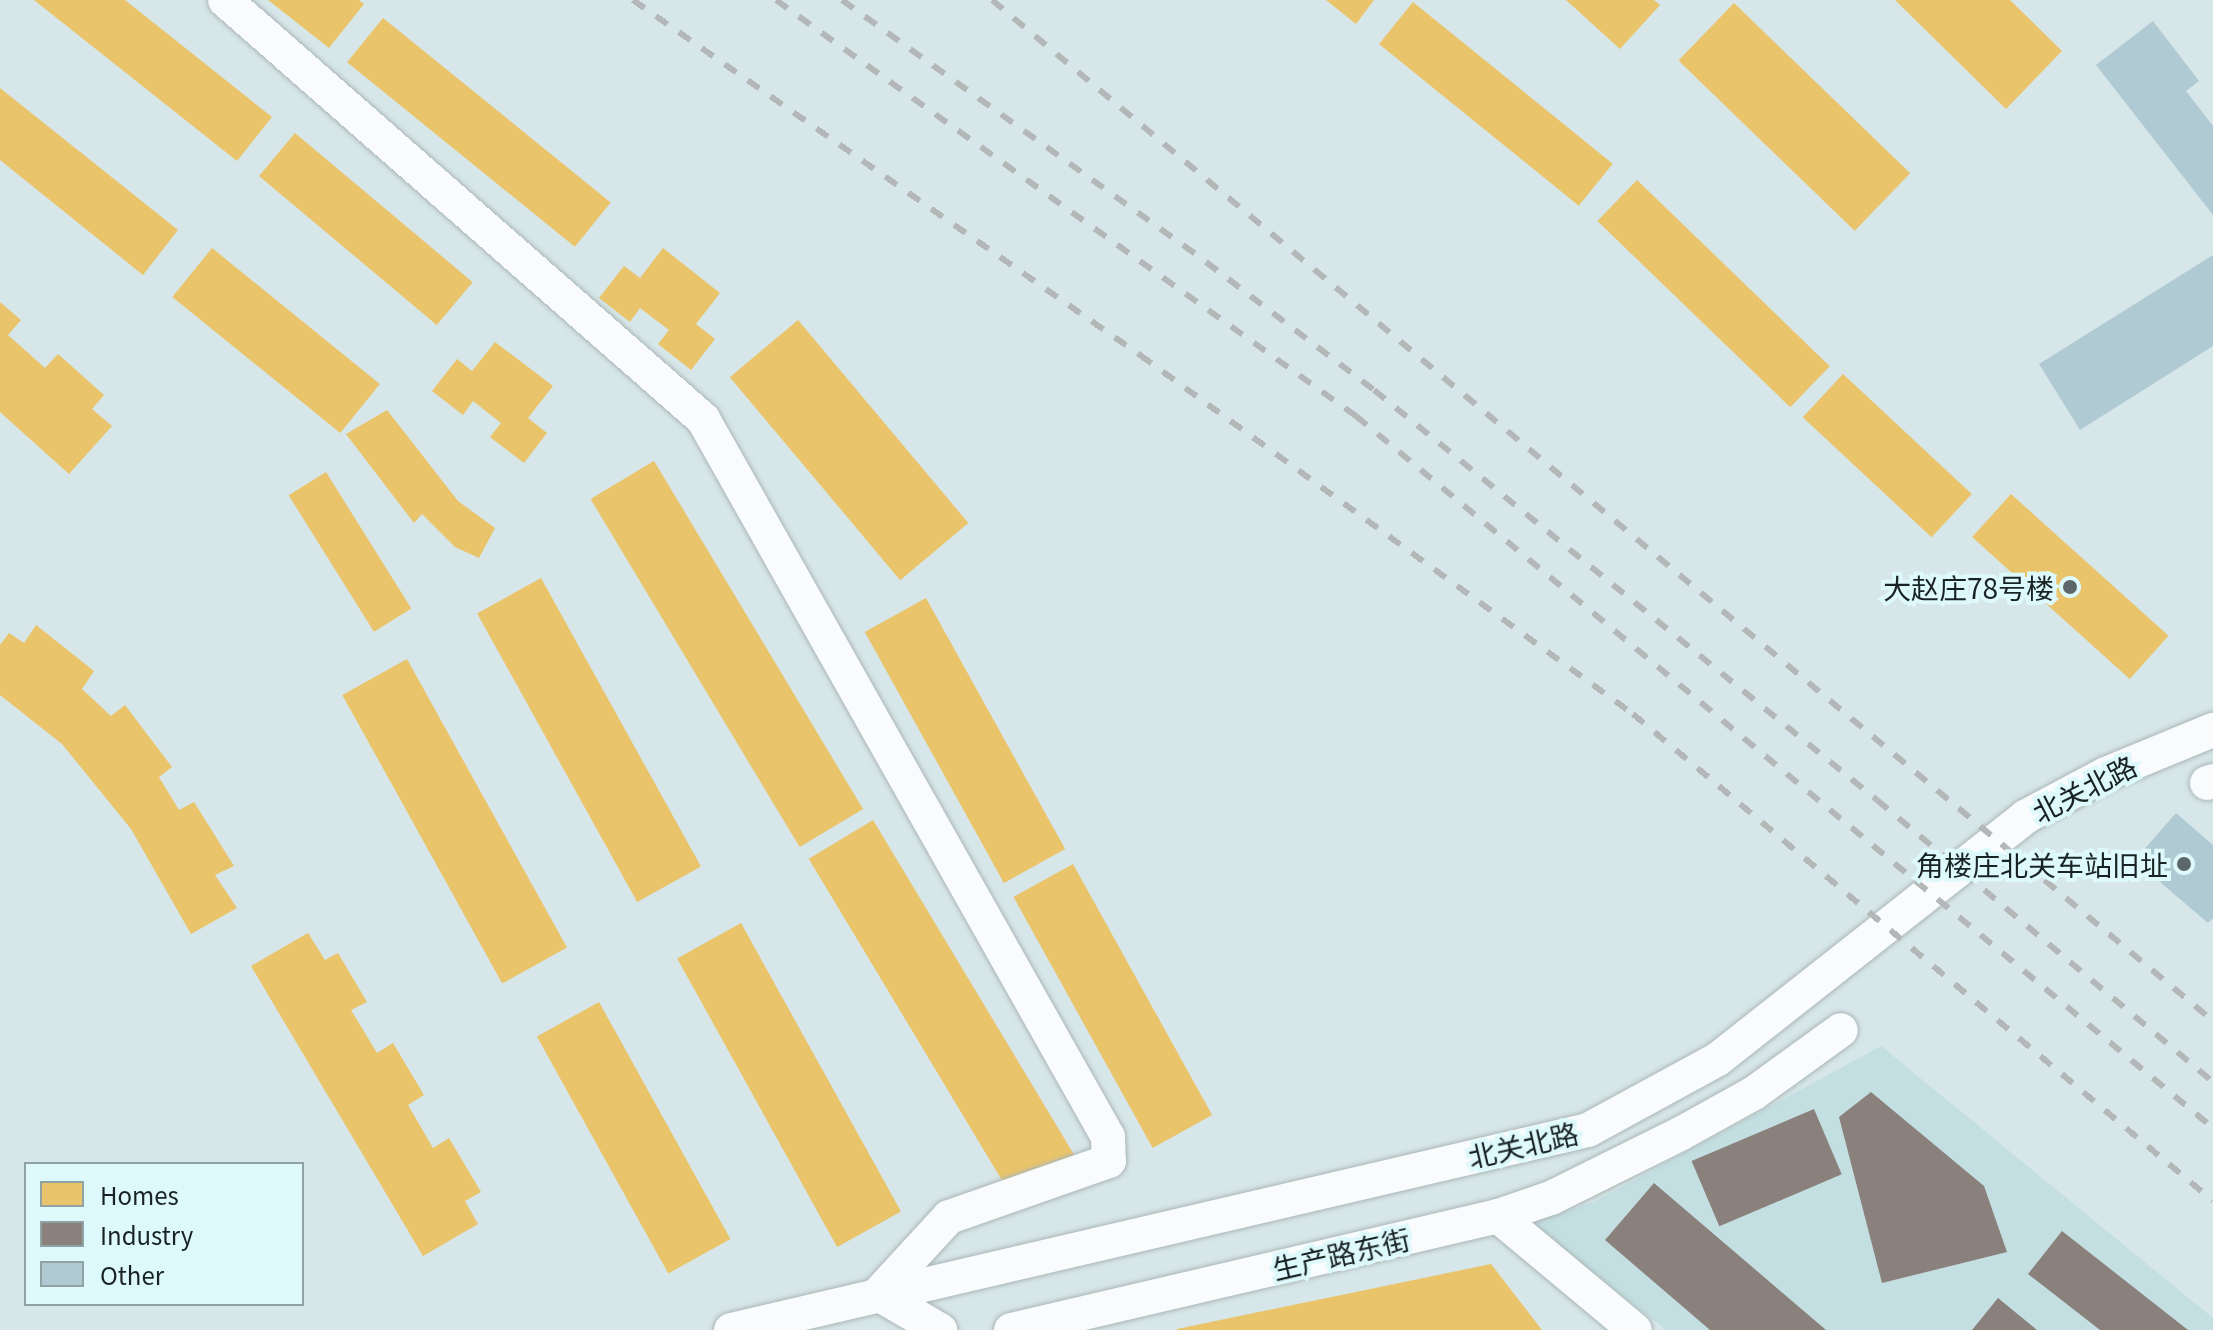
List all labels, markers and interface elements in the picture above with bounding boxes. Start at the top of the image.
place label: 大赵庄78号楼 [1883,570,2054,604]
marker: 大赵庄78号楼 [2061,578,2079,596]
street label: 北关北路 [2026,748,2142,828]
place label: 角楼庄北关车站旧址 [1916,847,2168,881]
marker: 角楼庄北关车站旧址 [2175,855,2193,873]
street label: 北关北路 [1465,1115,1581,1173]
legend [24,1162,304,1306]
text: Homes [100,1177,179,1212]
text: Industry [100,1217,193,1252]
street label: 生产路东街 [1269,1221,1413,1285]
text: Other [100,1257,164,1292]

